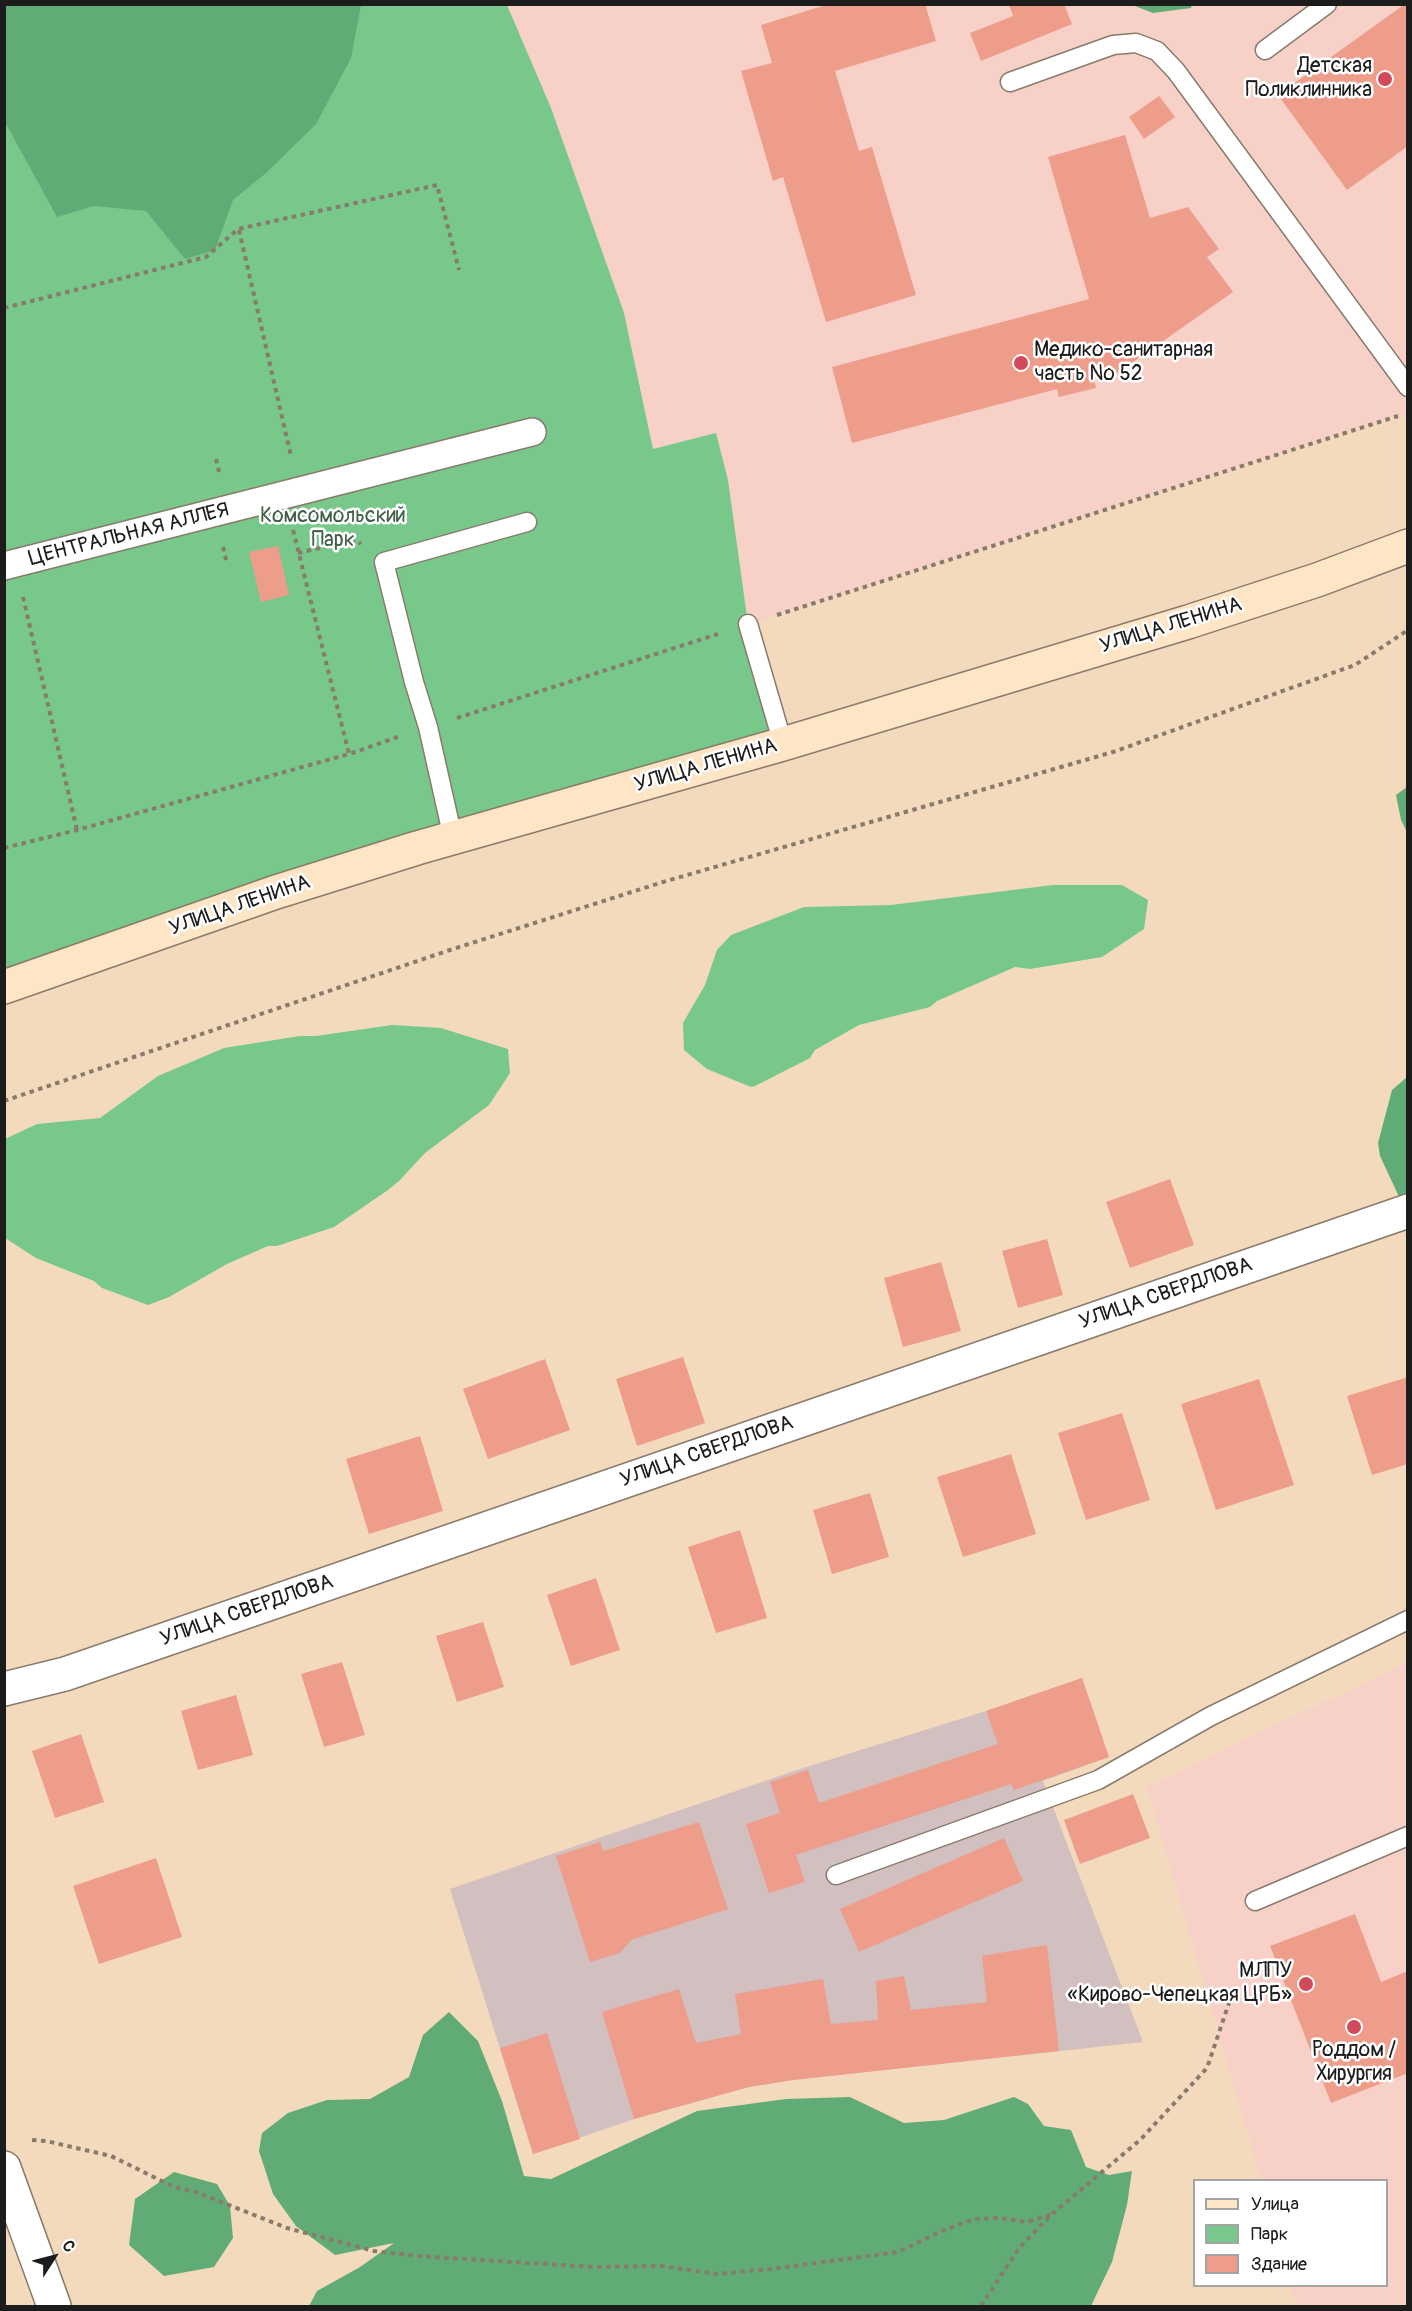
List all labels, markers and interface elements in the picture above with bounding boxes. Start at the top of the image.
place label: Детская Поликлинника [1246,54,1372,104]
marker: Детская Поликлинника [1376,70,1394,88]
place label: Медико-санитарная часть № 52 [1034,338,1213,388]
marker: Медико-санитарная часть № 52 [1012,354,1030,372]
street label: ЦЕНТРАЛЬНАЯ АЛЛЕЯ [26,498,232,572]
park label: Комсомольский Парк [260,504,406,554]
street label: УЛИЦА ЛЕНИНА [1097,592,1245,660]
street label: УЛИЦА ЛЕНИНА [632,734,780,798]
street label: УЛИЦА ЛЕНИНА [166,870,314,942]
street label: УЛИЦА СВЕРДЛОВА [1076,1253,1256,1335]
street label: УЛИЦА СВЕРДЛОВА [617,1411,797,1493]
street label: УЛИЦА СВЕРДЛОВА [157,1570,337,1652]
place label: МЛПУ «Кирово-Чепецкая ЦРБ» [1068,1959,1292,2009]
marker: МЛПУ «Кирово-Чепецкая ЦРБ» [1297,1975,1315,1993]
marker: Роддом / Хирургия [1345,2018,1363,2036]
place label: Роддом / Хирургия [1312,2038,1396,2088]
legend [1193,2179,1388,2287]
text: Улица [1251,2193,1299,2216]
text: Парк [1251,2223,1288,2246]
north arrow [24,2227,84,2287]
text: С [58,2237,80,2256]
text: Здание [1251,2253,1307,2276]

